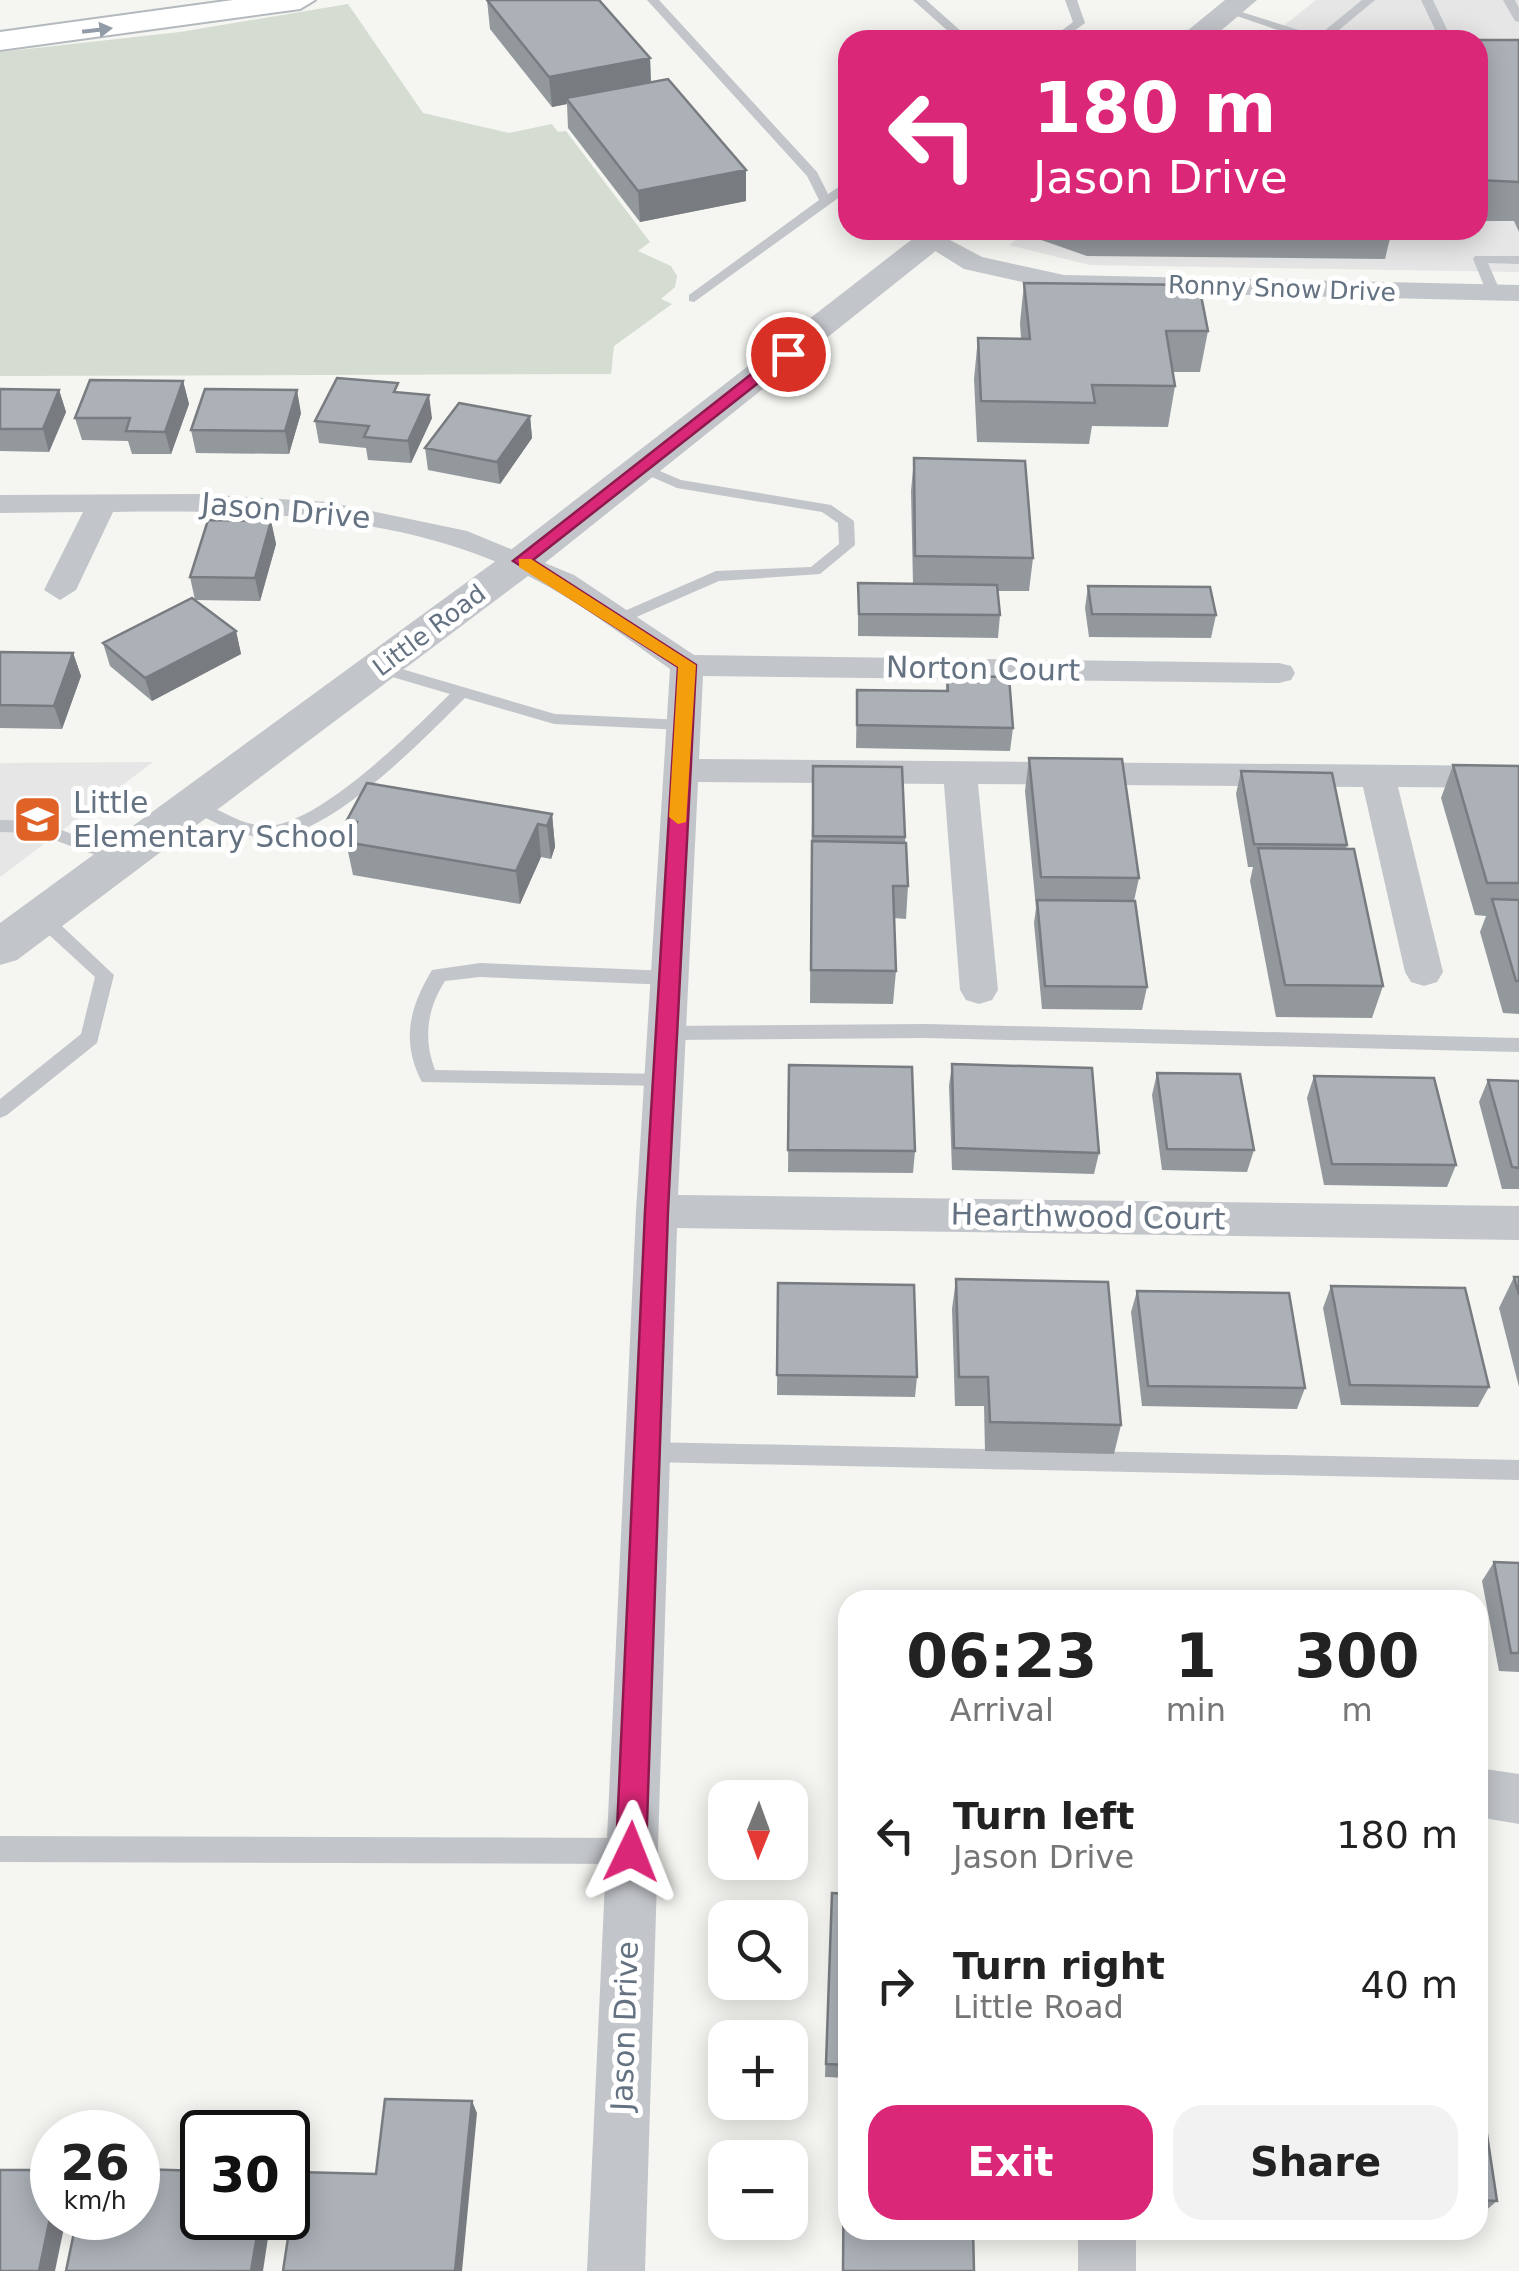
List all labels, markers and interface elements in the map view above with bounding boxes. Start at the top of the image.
one-way arrow [82,22,113,38]
text: 180 m [1033,67,1276,149]
icon: left [868,70,998,200]
text: Jason Drive [1033,151,1288,204]
street label: Ronny Snow Drive [1168,270,1396,307]
pin [746,312,831,397]
icon: arrive [761,327,816,382]
street label: Jason Drive [198,485,372,535]
street label: Little Road [367,579,491,682]
street label: Norton Court [886,649,1081,688]
place label: Little Elementary School [73,785,355,854]
school or university icon: Little Elementary School [12,794,64,846]
street label: Hearthwood Court [950,1197,1226,1236]
text: 06:23 [906,1621,1097,1691]
text: 1 [1175,1621,1217,1691]
text: 300 [1294,1621,1420,1691]
text: Arrival [950,1691,1054,1729]
text: min [1166,1691,1226,1729]
text: m [1341,1691,1373,1729]
north arrow [708,1780,808,1880]
map controls [708,1780,808,2240]
text: Turn left [953,1794,1134,1838]
position arrow [579,1800,683,1904]
icon: left [868,1808,923,1863]
text: 180 m [1336,1813,1458,1857]
text: Jason Drive [953,1838,1134,1876]
button: search [708,1900,808,2000]
street label: Jason Drive [604,1941,645,2113]
text: Turn right [953,1944,1165,1988]
icon: right [868,1958,923,2013]
text: 40 m [1361,1963,1458,2007]
text: Little Road [953,1988,1124,2026]
button: + [708,2020,808,2120]
button: Exit [868,2105,1153,2220]
button: Share [1173,2105,1458,2220]
speed limit sign: 30 [180,2110,310,2240]
text: 26 [60,2134,130,2192]
button: − [708,2140,808,2240]
text: km/h [63,2186,127,2215]

